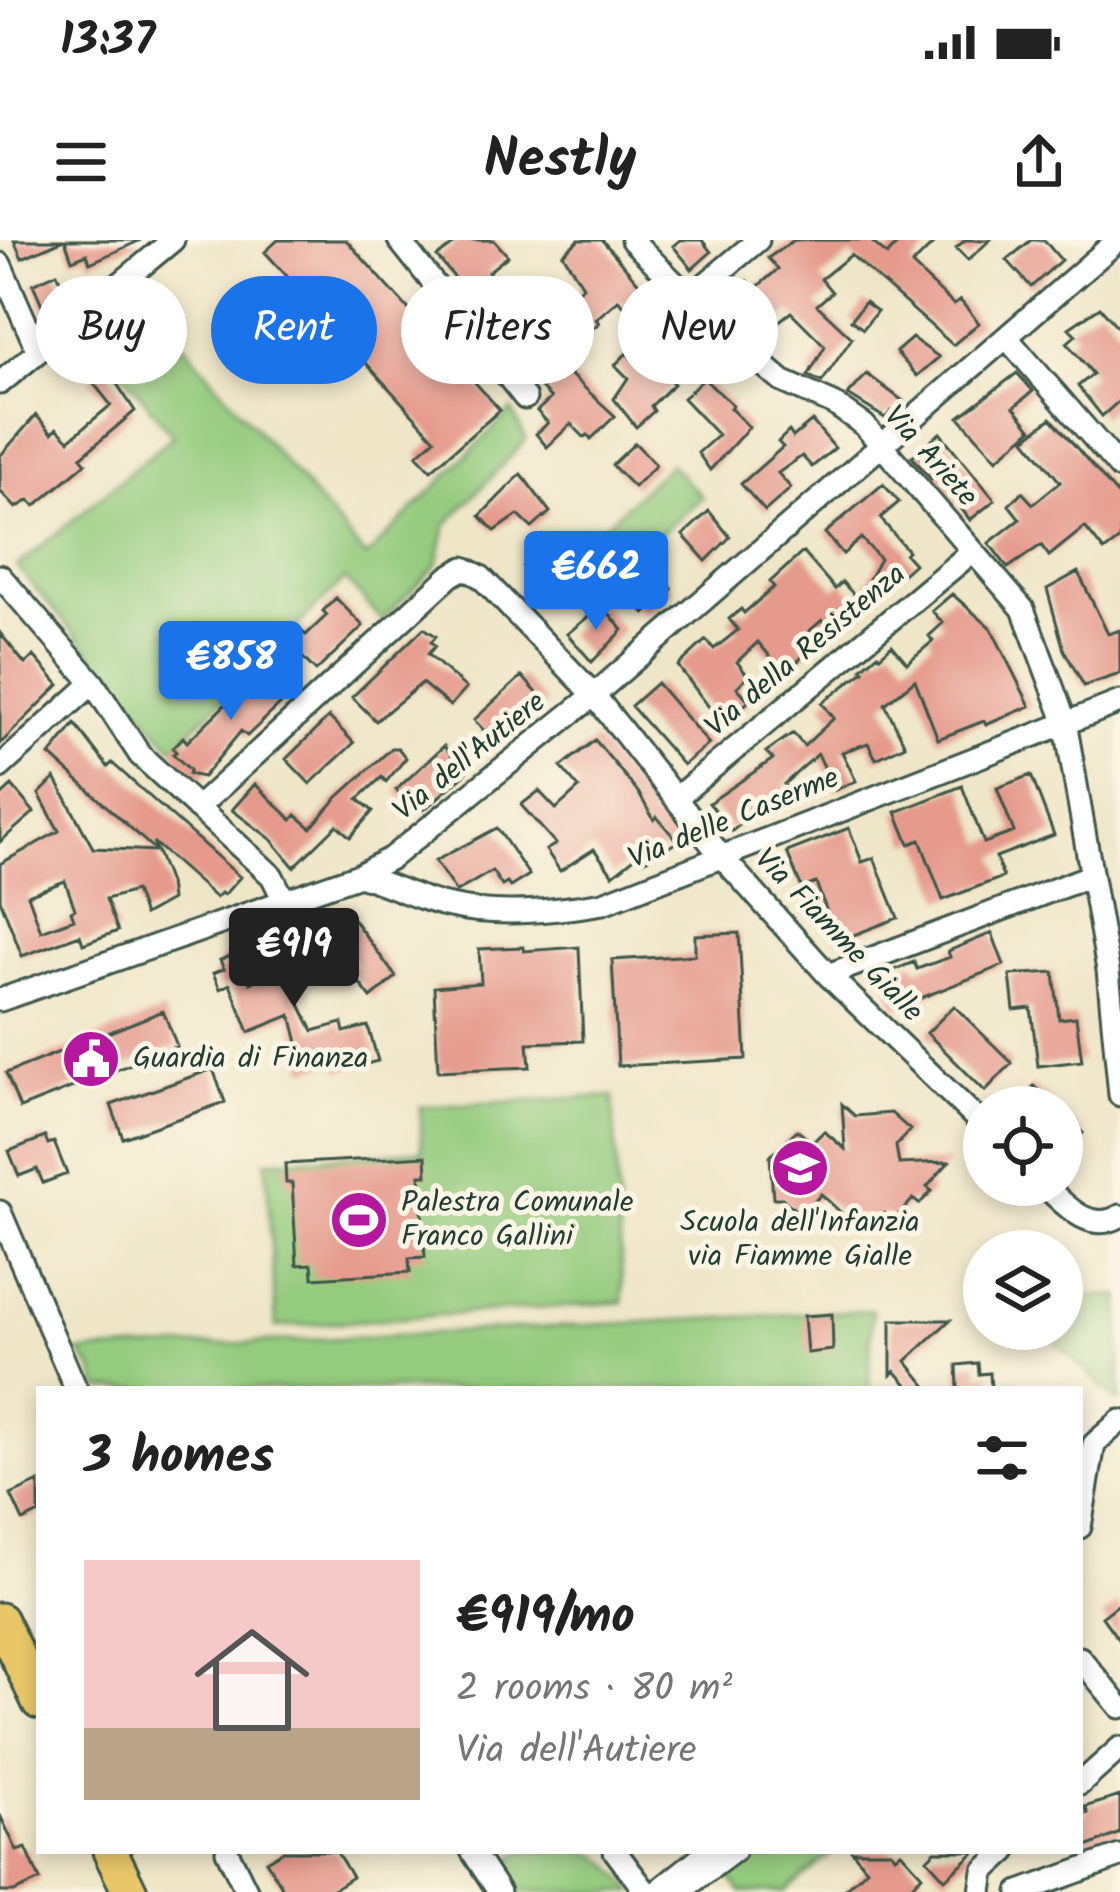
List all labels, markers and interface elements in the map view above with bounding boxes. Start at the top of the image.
text: 13:37 [60,6,155,78]
text: Nestly [484,119,636,205]
icon: menu [48,129,114,195]
icon: share [1006,129,1072,195]
chip: Buy [36,276,187,384]
chip: Rent [211,276,377,384]
chip: Filters [401,276,594,384]
chip: New [618,276,778,384]
street label: Via Ariete [871,395,989,519]
pin: €662 [525,531,667,633]
text: €662 [551,539,641,601]
street label: Via della Resistenza [695,552,917,750]
pin: €858 [160,621,302,723]
text: €858 [186,629,276,691]
street label: Via dell'Autiere [383,680,557,834]
street label: Via delle Caserme [621,755,847,883]
street label: Via Fiamme Gialle [742,838,934,1034]
pin: €919 [223,908,365,1010]
text: €919 [256,916,332,978]
public building icon: Guardia di Finanza [60,1028,122,1090]
place label: Guardia di Finanza [133,1035,368,1083]
map controls [963,1086,1083,1350]
button: locate [963,1086,1083,1206]
school or university icon: Scuola dell'Infanzia via Fiamme Gialle [769,1137,831,1199]
place label: Palestra Comunale Franco Gallini [401,1179,633,1261]
sports icon: Palestra Comunale Franco Gallini [328,1189,390,1251]
place label: Scuola dell'Infanzia via Fiamme Gialle [680,1199,920,1281]
button: layers [963,1230,1083,1350]
text: 3 homes [84,1418,274,1499]
icon: filters [969,1425,1035,1491]
text: €919/mo [456,1578,635,1659]
icon: home [180,1608,324,1752]
text: 2 rooms · 80 m² [456,1659,732,1721]
text: Via dell'Autiere [456,1721,697,1783]

